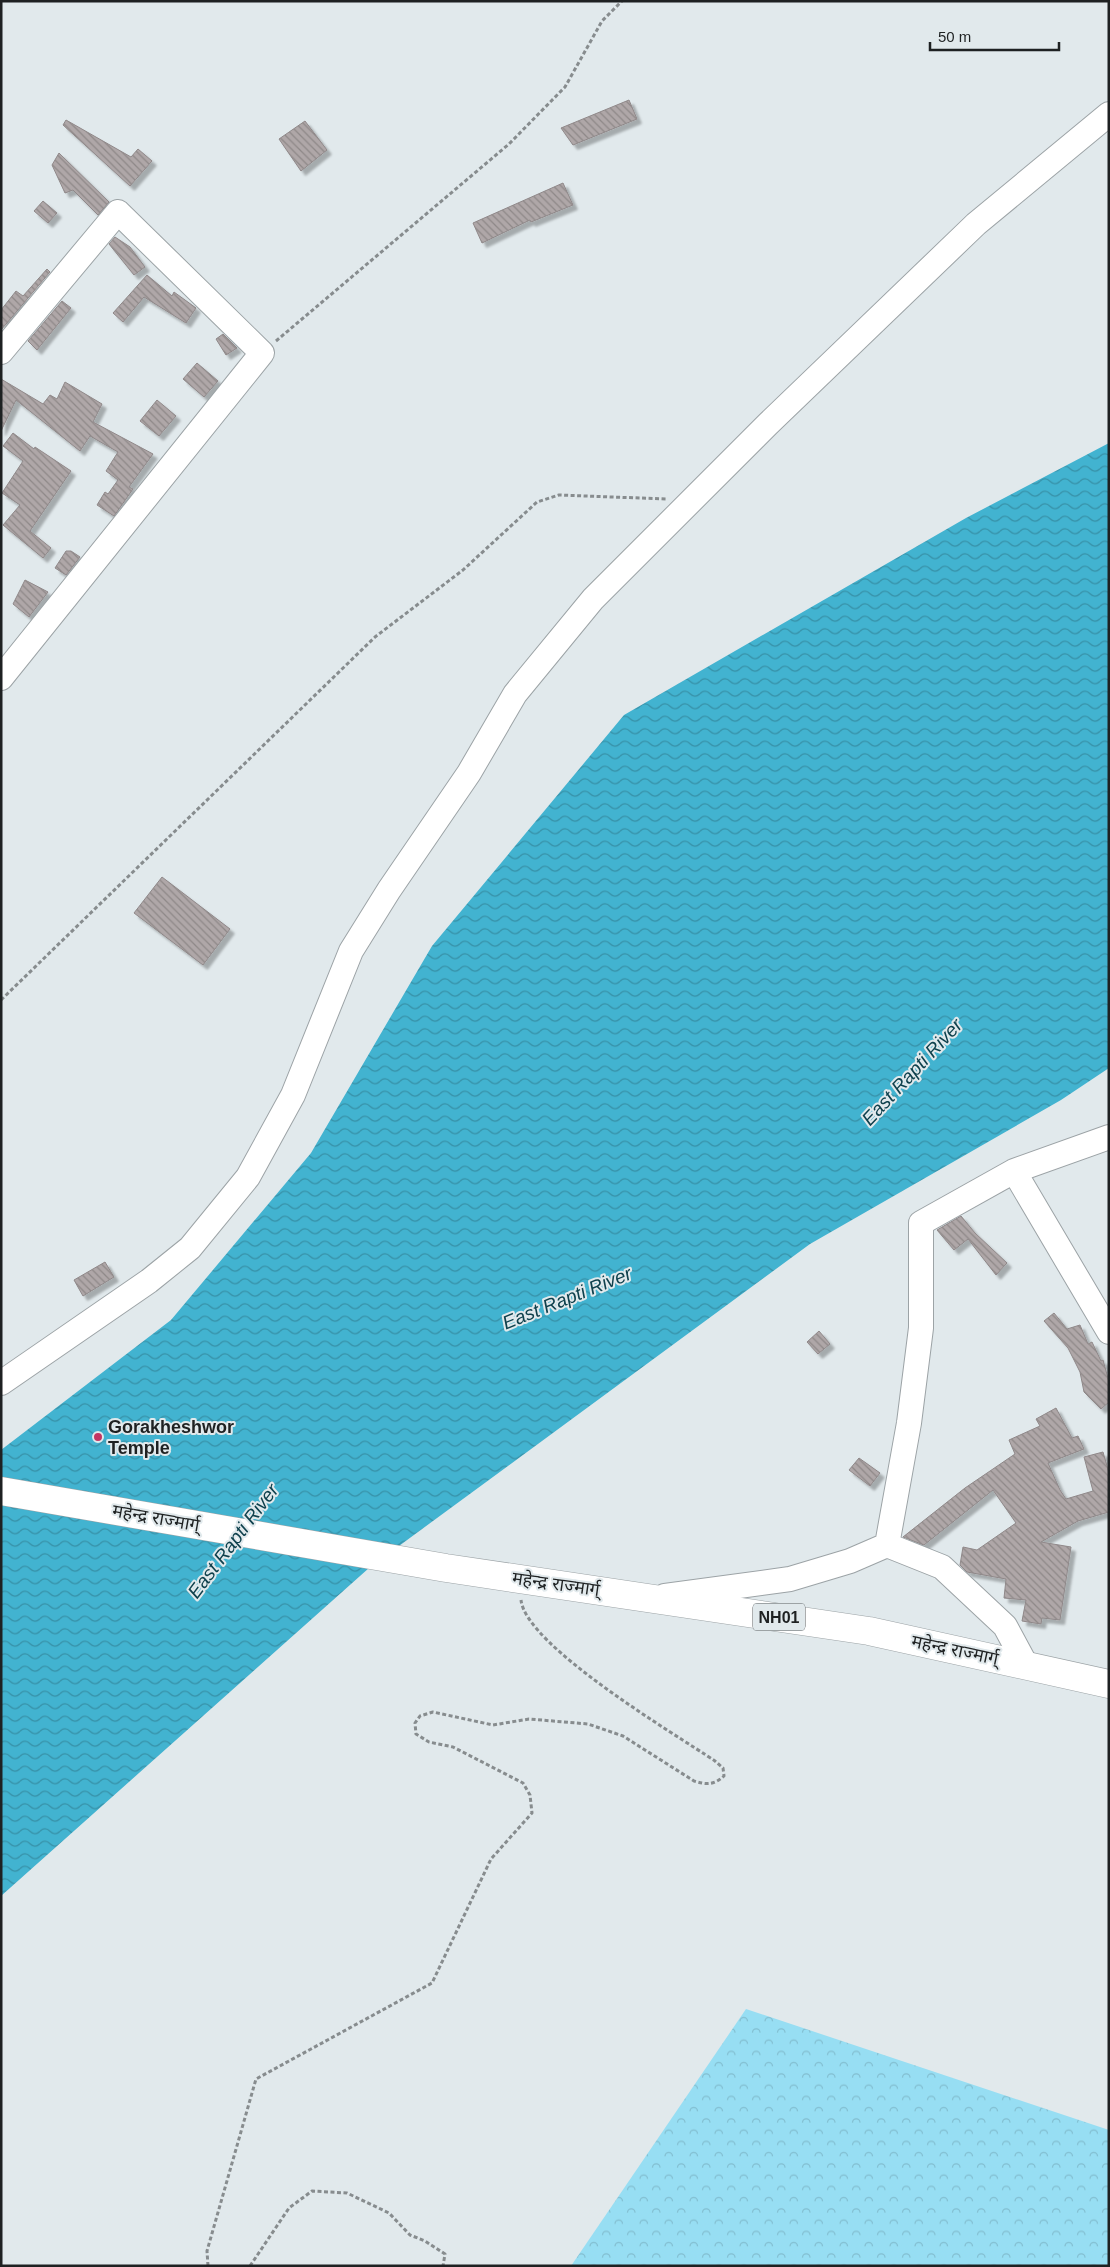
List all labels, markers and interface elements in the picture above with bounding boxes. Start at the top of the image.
scale bar [930,20,1059,52]
text: 50 m [938,28,971,45]
water label: East Rapti River [858,1014,967,1129]
water label: East Rapti River [499,1262,635,1333]
place label: Gorakheshwor Temple [108,1417,234,1458]
marker: Gorakheshwor Temple [92,1431,104,1443]
water label: East Rapti River [183,1479,283,1602]
street label: महेन्द्र राज्मार्ग् [111,1499,204,1537]
street label: महेन्द्र राज्मार्ग् [511,1567,604,1601]
road number: NH01 [753,1604,805,1630]
street label: महेन्द्र राज्मार्ग् [910,1630,1003,1671]

